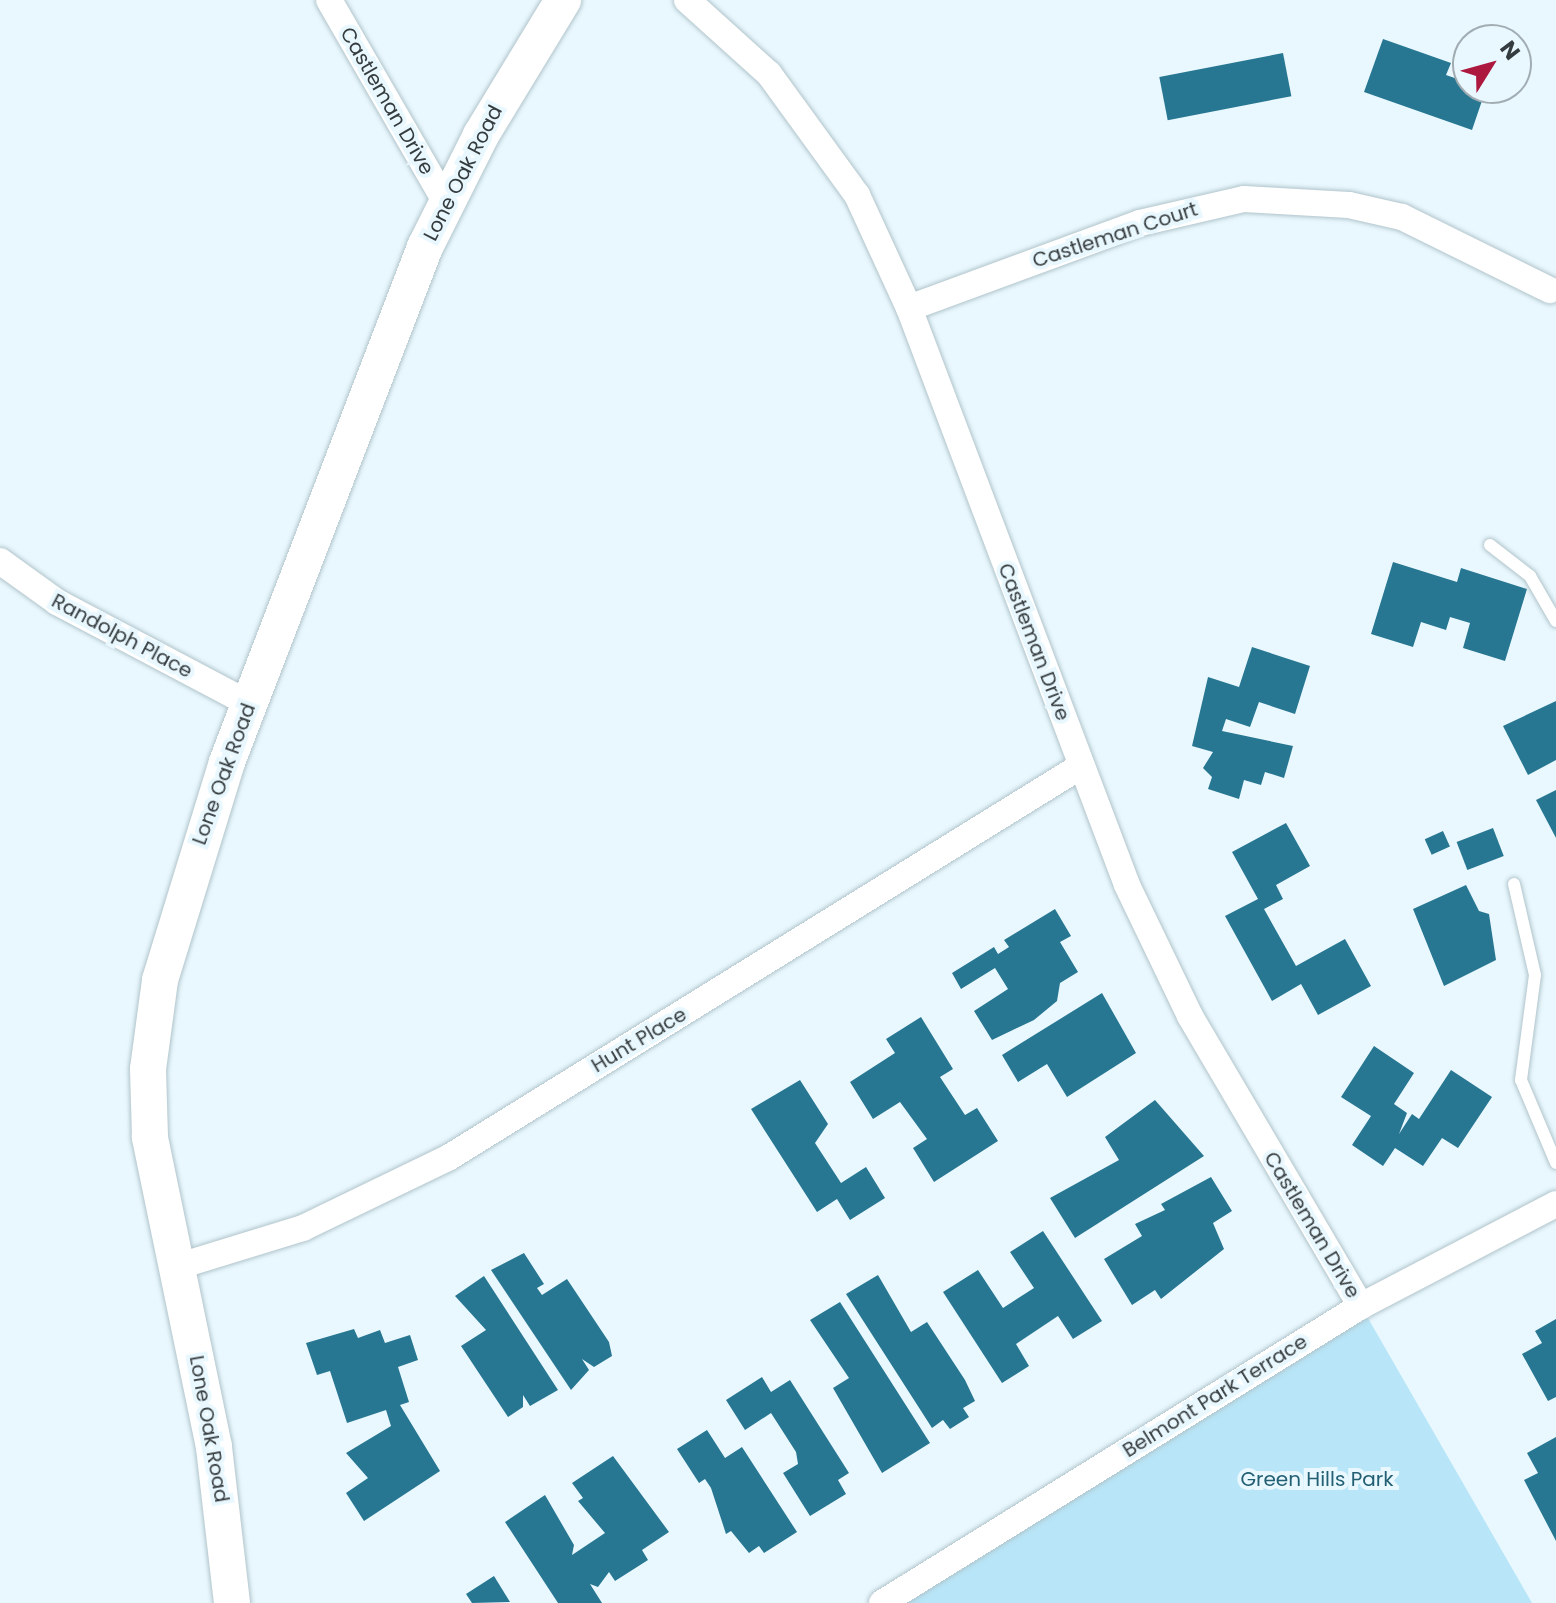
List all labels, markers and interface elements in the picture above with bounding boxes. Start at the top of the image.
street label: Castleman Drive [335,23,439,179]
north arrow [1452,24,1532,104]
text: N [1493,35,1527,66]
street label: Lone Oak Road [419,101,507,245]
street label: Castleman Court [1029,197,1201,273]
street label: Castleman Drive [993,560,1075,724]
street label: Randolph Place [48,589,196,683]
street label: Lone Oak Road [187,700,261,848]
street label: Hunt Place [587,1002,691,1078]
street label: Castleman Drive [1259,1148,1365,1302]
street label: Belmont Park Terrace [1118,1329,1312,1463]
street label: Lone Oak Road [184,1354,234,1504]
park label: Green Hills Park [1240,1467,1394,1491]

